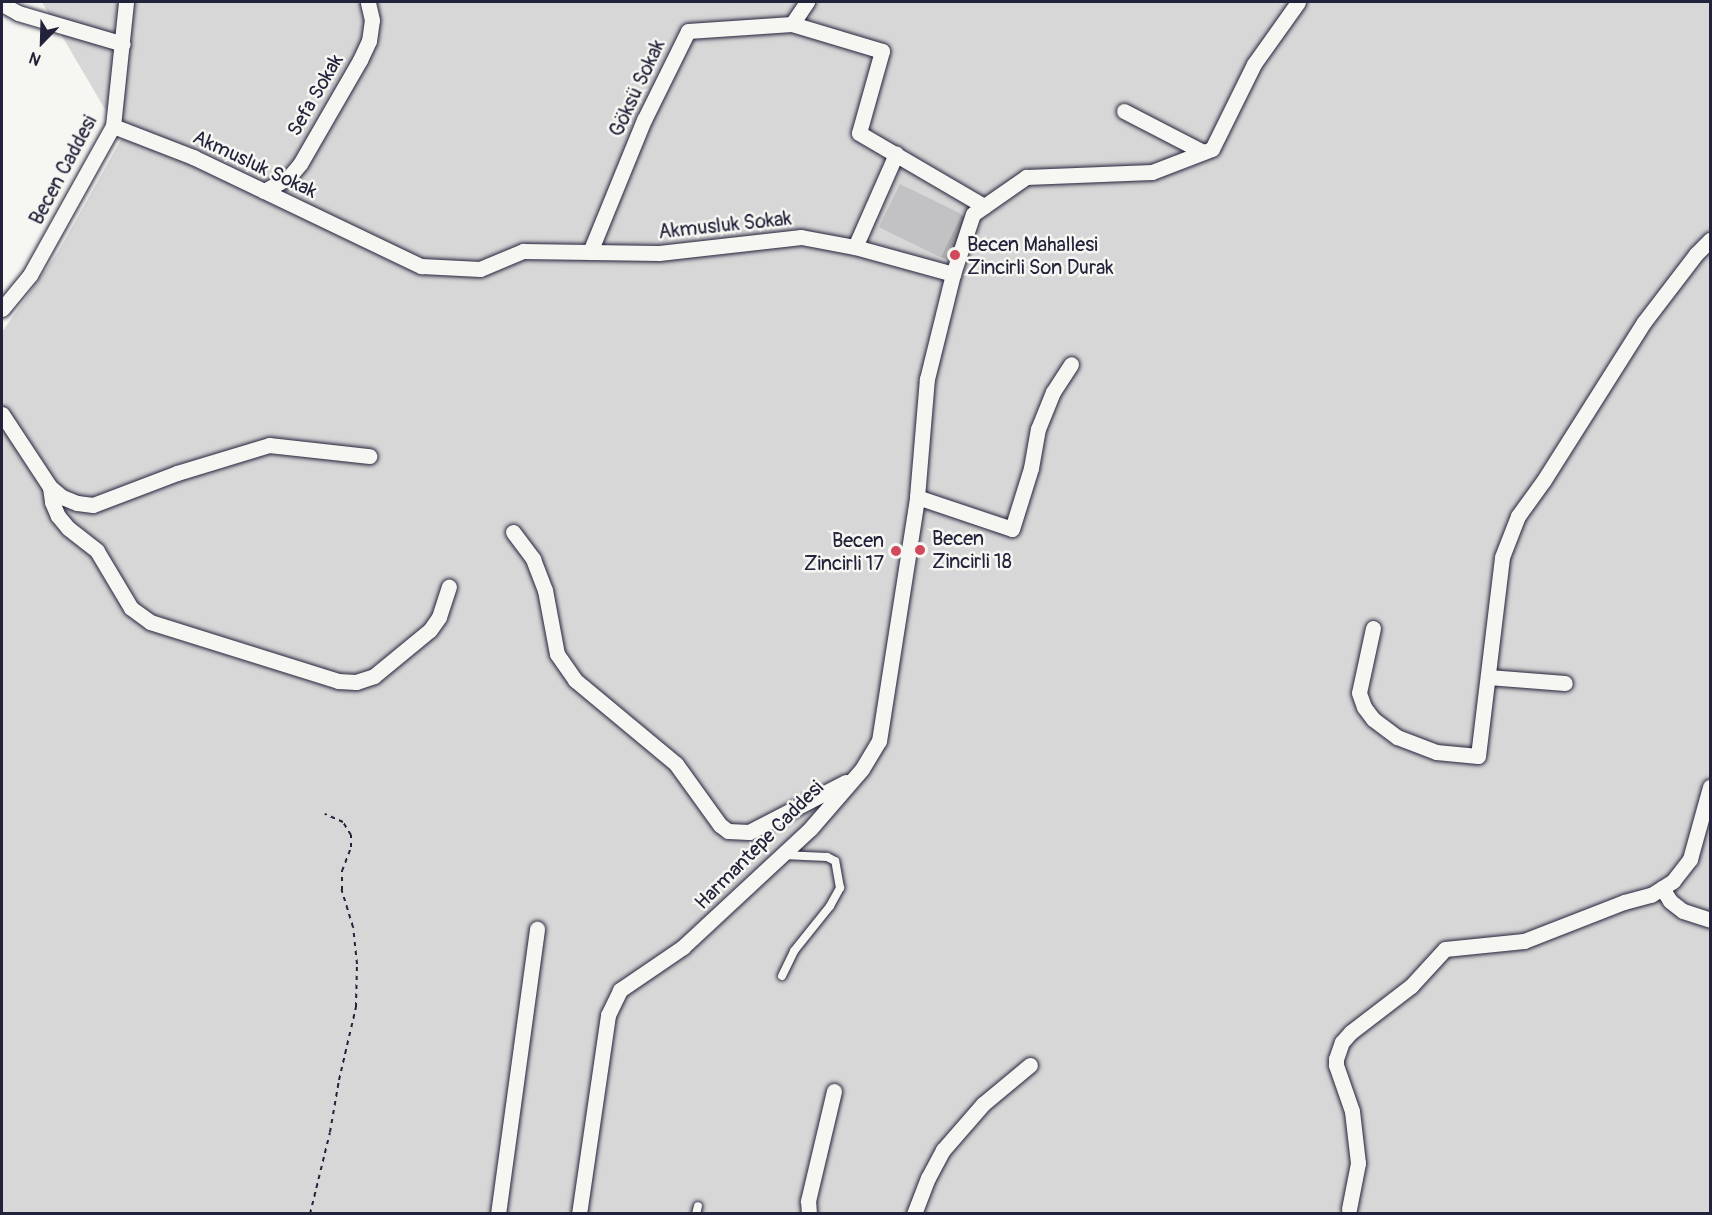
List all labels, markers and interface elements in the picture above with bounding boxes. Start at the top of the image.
north arrow [12,12,72,72]
street label: Göksü Sokak [604,36,670,140]
text: N [26,47,44,70]
street label: Sefa Sokak [282,50,348,140]
street label: Becen Caddesi [24,111,102,229]
street label: Akmusluk Sokak [189,125,321,203]
street label: Akmusluk Sokak [657,206,793,244]
place label: Becen Mahallesi Zincirli Son Durak [967,232,1114,279]
marker: Becen Mahallesi Zincirli Son Durak [948,248,962,262]
place label: Becen Zincirli 18 [932,526,1012,573]
place label: Becen Zincirli 17 [804,528,884,575]
marker: Becen Zincirli 18 [913,543,927,557]
marker: Becen Zincirli 17 [889,544,903,558]
street label: Harmantepe Caddesi [690,776,828,914]

